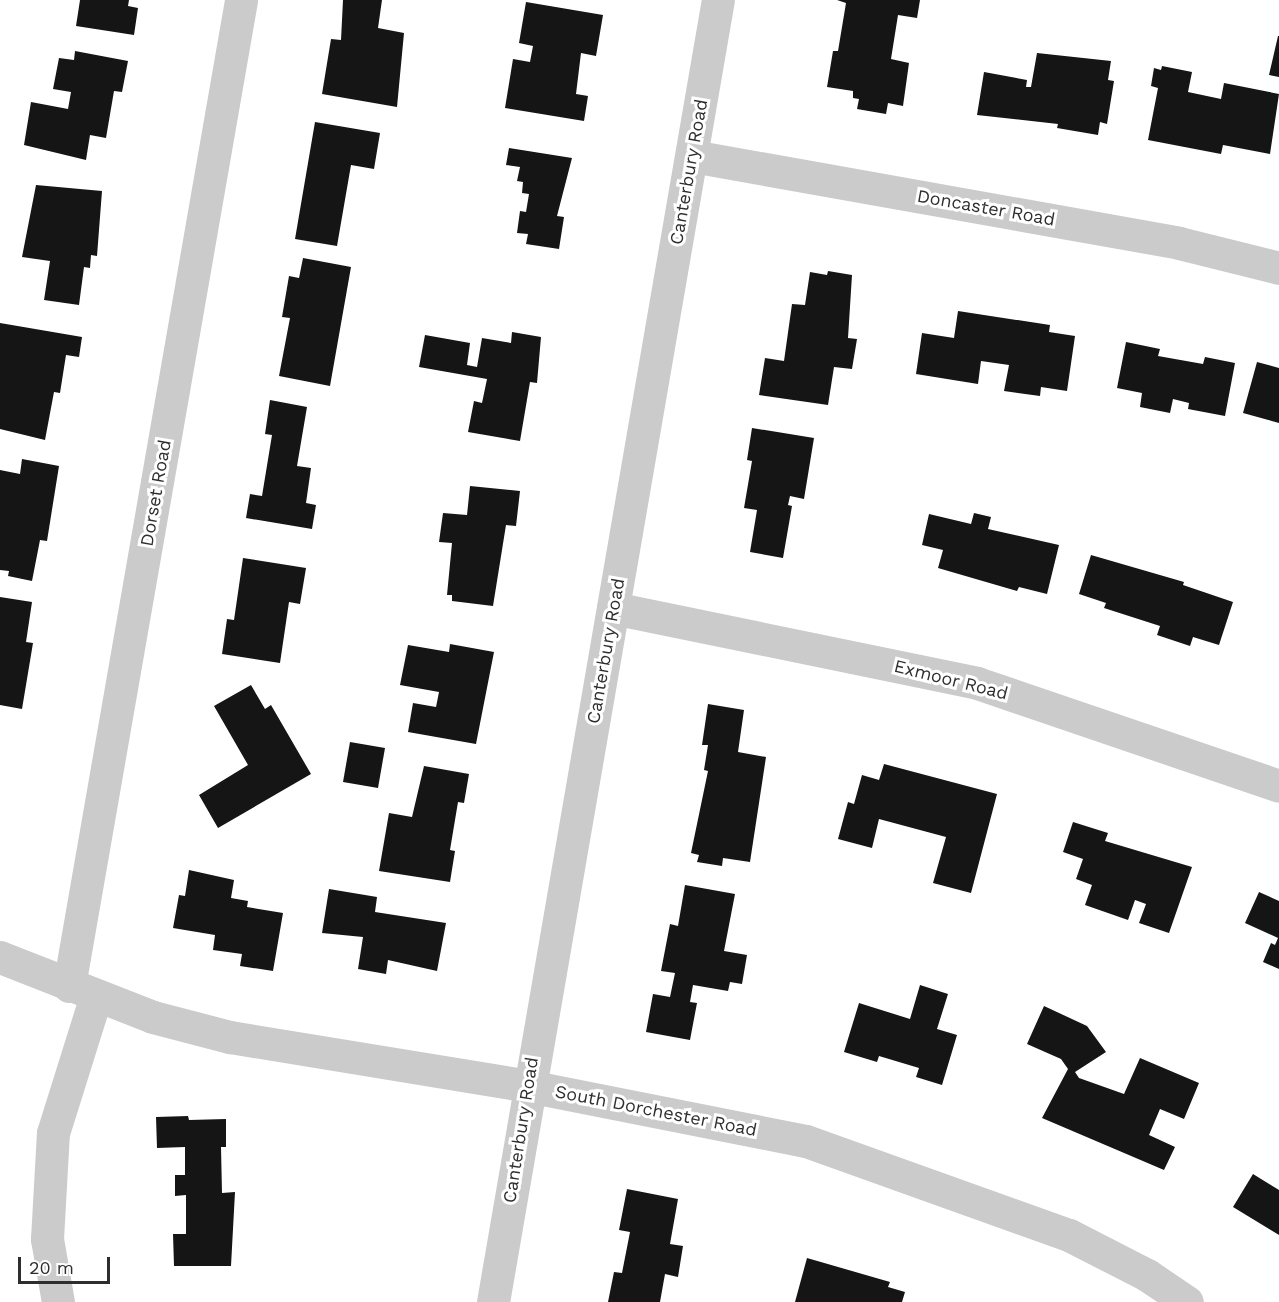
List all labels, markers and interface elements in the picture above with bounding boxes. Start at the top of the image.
street label: Canterbury Road [666,97,712,247]
street label: Doncaster Road [915,185,1057,231]
street label: Dorset Road [136,438,176,548]
street label: Canterbury Road [583,576,629,726]
street label: Exmoor Road [892,655,1010,705]
street label: Canterbury Road [499,1055,543,1205]
street label: South Dorchester Road [553,1081,759,1141]
scale bar [21,1245,112,1283]
text: 20 m [29,1257,74,1278]

